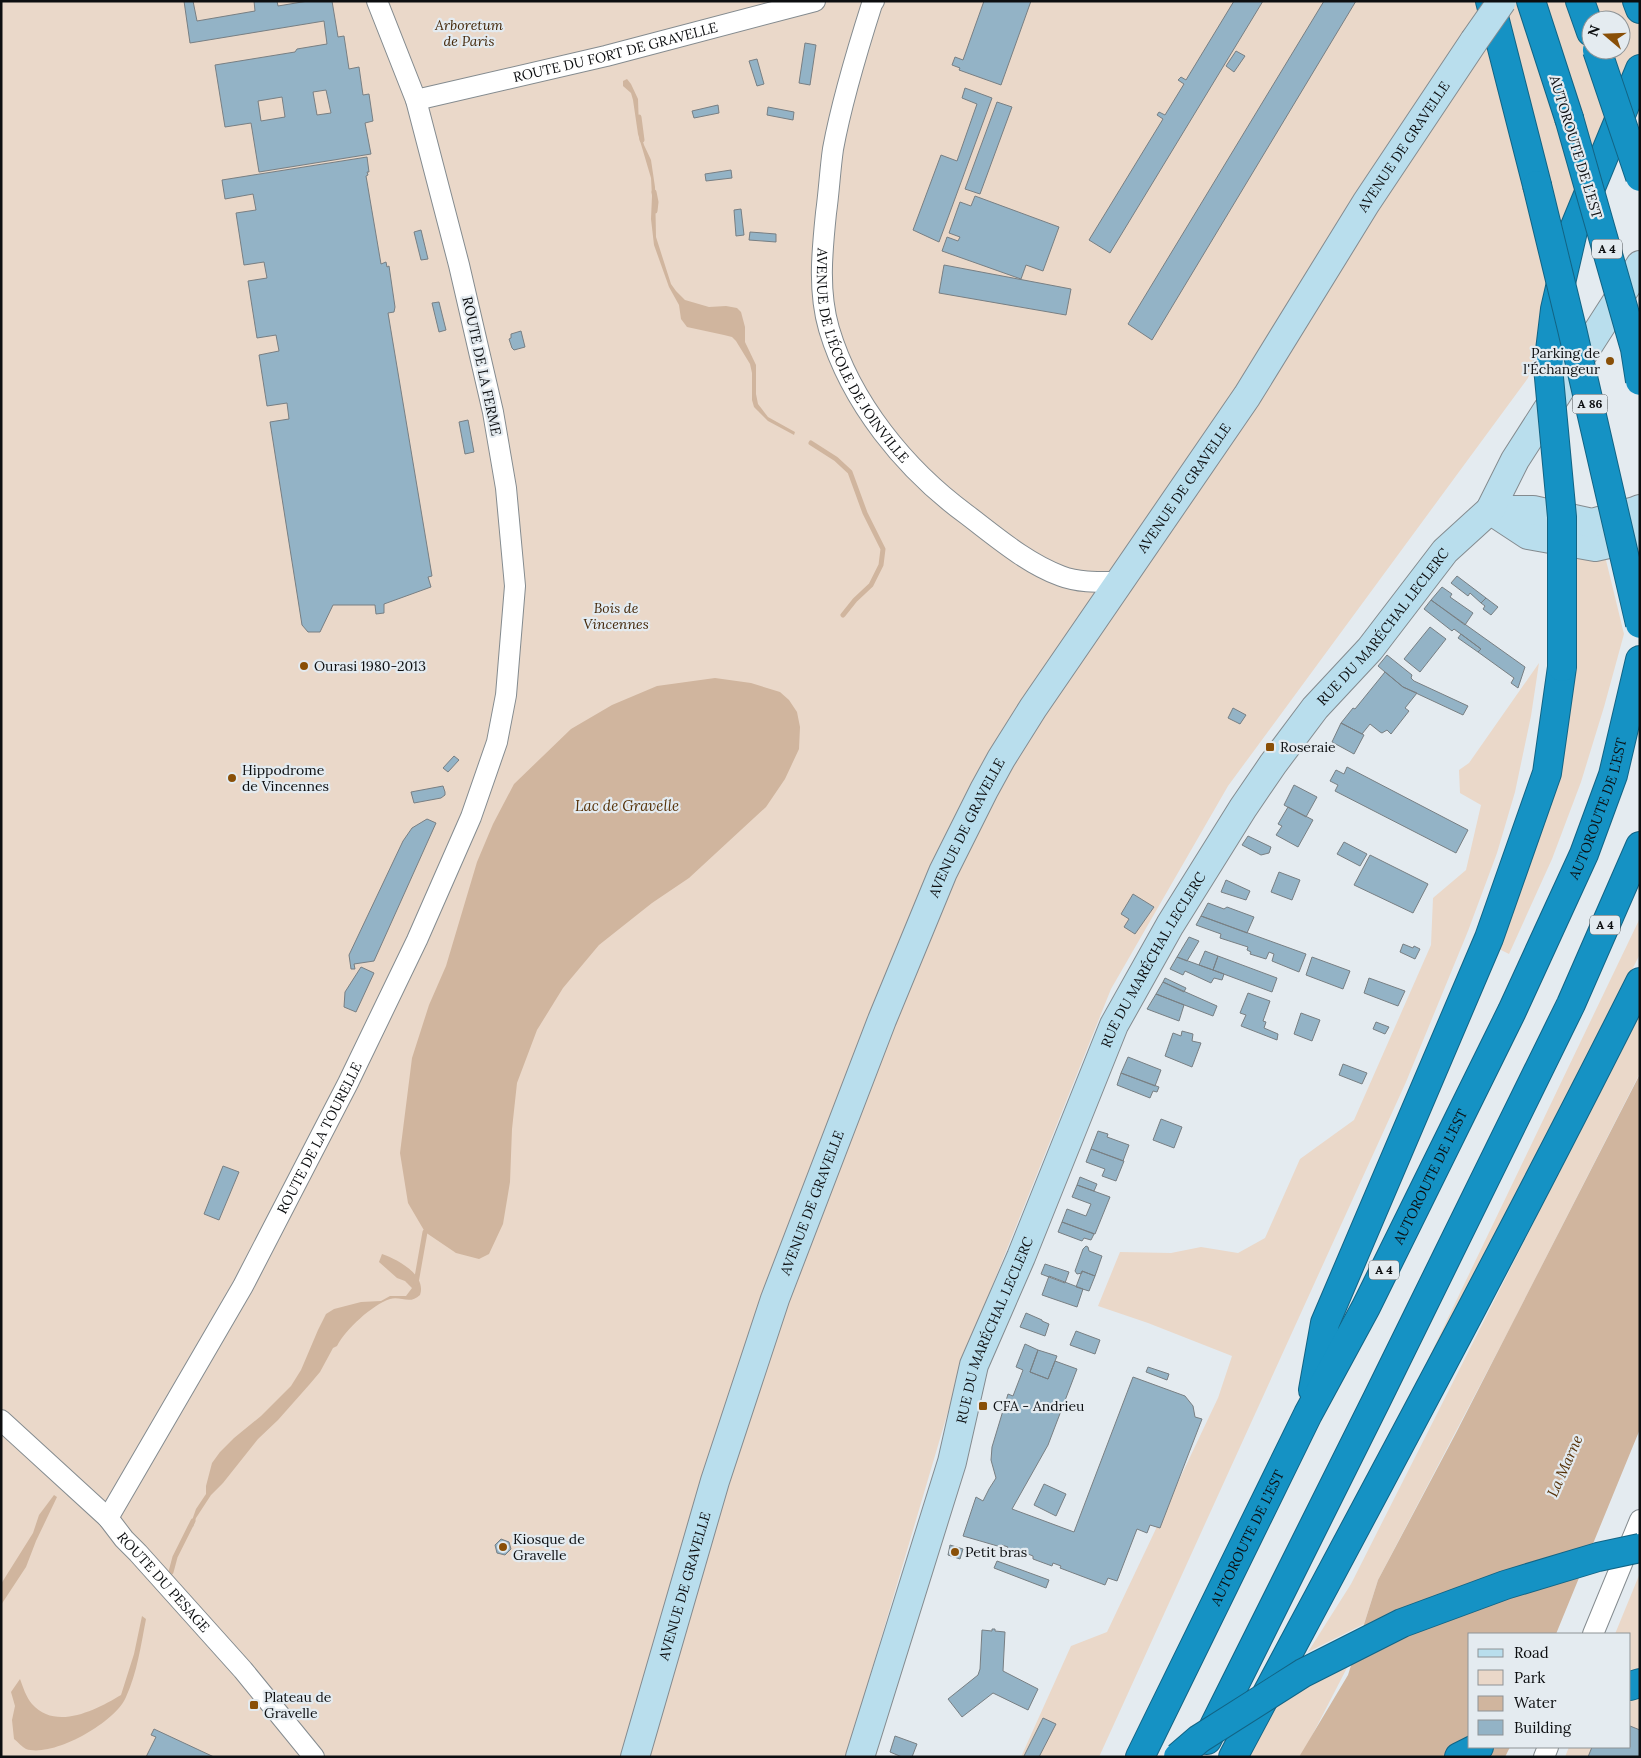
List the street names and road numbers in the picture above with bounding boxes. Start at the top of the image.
street label: ROUTE DU FORT DE GRAVELLE [511,18,720,86]
street label: AUTOROUTE DE L’EST [1545,72,1606,221]
street label: AVENUE DE GRAVELLE [1353,77,1454,216]
road number: A 4 [1592,240,1622,258]
street label: AVENUE DE L'ÉCOLE DE JOINVILLE [813,246,913,467]
street label: ROUTE DE LA FERME [458,295,506,438]
road number: A 86 [1572,394,1608,414]
street label: AVENUE DE GRAVELLE [1133,419,1235,557]
street label: RUE DU MARÉCHAL LECLERC [1313,544,1453,709]
street label: AUTOROUTE DE L’EST [1564,736,1630,883]
street label: AVENUE DE GRAVELLE [924,755,1009,901]
street label: RUE DU MARÉCHAL LECLERC [1097,869,1210,1050]
road number: A 4 [1590,916,1620,934]
street label: ROUTE DE LA TOURELLE [273,1059,366,1217]
street label: AUTOROUTE DE L’EST [1389,1106,1471,1248]
street label: AVENUE DE GRAVELLE [776,1128,848,1279]
street label: RUE DU MARÉCHAL LECLERC [952,1234,1037,1425]
road number: A 4 [1369,1260,1399,1280]
street label: AUTOROUTE DE L’EST [1206,1467,1288,1610]
street label: AVENUE DE GRAVELLE [654,1510,715,1663]
street label: ROUTE DU PESAGE [113,1529,214,1636]

